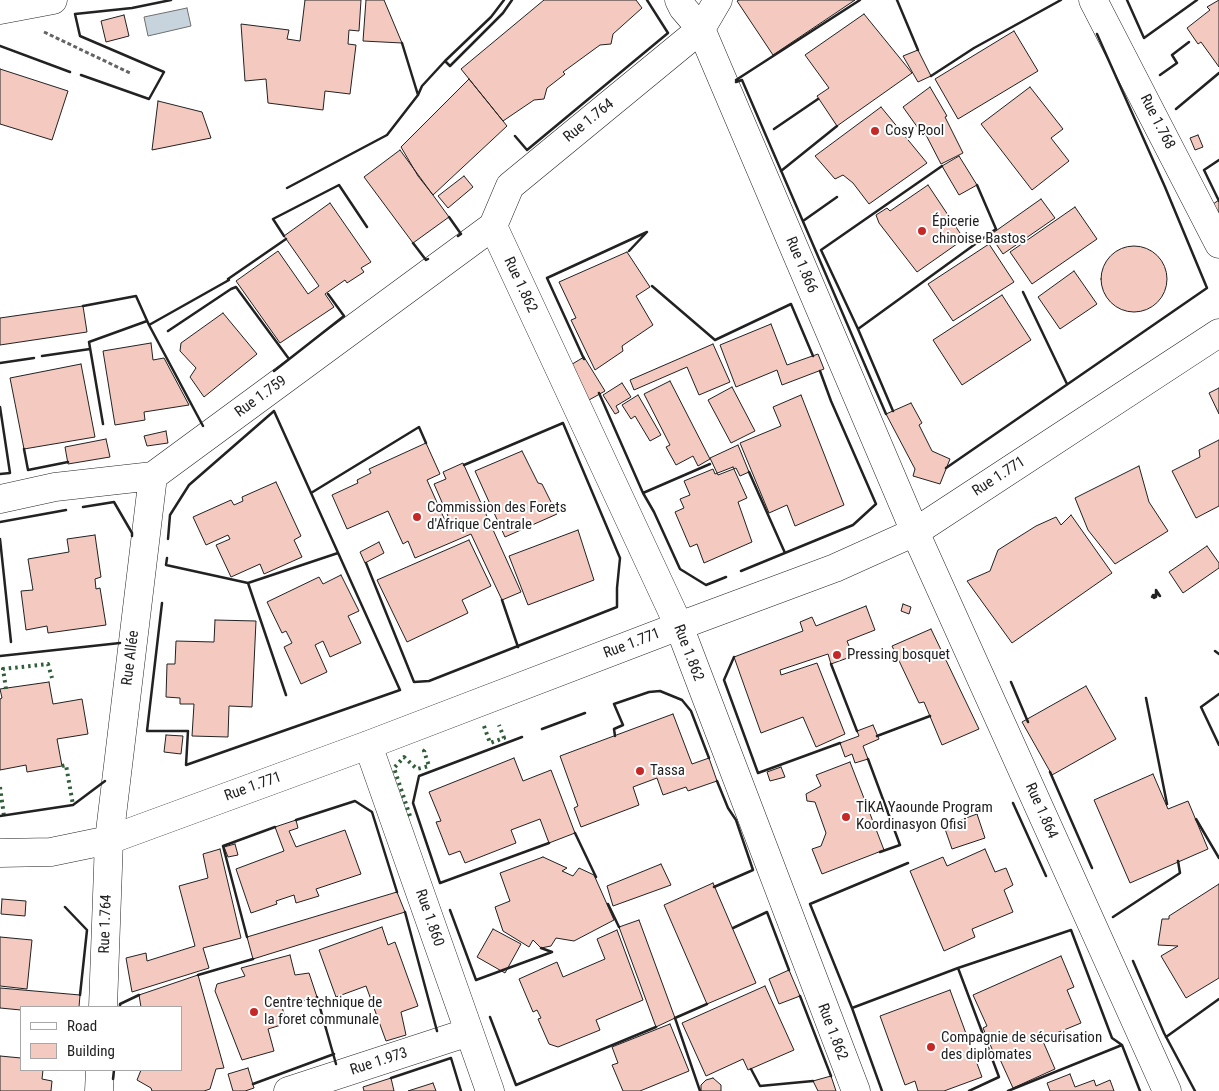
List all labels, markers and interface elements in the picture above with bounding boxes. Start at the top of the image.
street label: Rue 1.768 [1136,92,1178,152]
street label: Rue 1.764 [560,95,618,147]
place label: Cosy Pool [885,122,944,140]
marker: Cosy Pool [869,125,881,137]
place label: Épicerie chinoise Bastos [932,213,1026,248]
marker: Épicerie chinoise Bastos [916,225,928,237]
street label: Rue 1.866 [781,234,821,296]
street label: Rue 1.862 [499,254,541,316]
street label: Rue 1.759 [232,372,290,422]
street label: Rue 1.771 [969,453,1029,501]
place label: Commission des Forets d'Afrique Centrale [427,499,567,534]
marker: Commission des Forets d'Afrique Centrale [411,511,423,523]
street label: Rue 1.862 [669,622,707,684]
street label: Rue 1.771 [601,625,663,663]
street label: Rue Allée [119,629,143,687]
place label: Pressing bosquet [847,646,950,664]
marker: Pressing bosquet [831,649,843,661]
place label: Tassa [650,762,685,780]
marker: Tassa [634,765,646,777]
street label: Rue 1.771 [222,768,284,806]
street label: Rue 1.864 [1021,780,1061,842]
place label: TİKA Yaounde Program Koordinasyon Ofisi [856,799,993,834]
marker: TİKA Yaounde Program Koordinasyon Ofisi [840,811,852,823]
street label: Rue 1.860 [411,887,447,949]
street label: Rue 1.764 [96,894,116,954]
place label: Centre technique de la foret communale [264,994,382,1029]
street label: Rue 1.862 [813,1001,851,1063]
legend [20,1006,182,1071]
marker: Centre technique de la foret communale [248,1006,260,1018]
text: Road [67,1017,97,1035]
place label: Compagnie de sécurisation des diplomates [941,1029,1102,1064]
marker: Compagnie de sécurisation des diplomates [925,1041,937,1053]
text: Building [67,1042,115,1060]
street label: Rue 1.973 [348,1044,410,1080]

